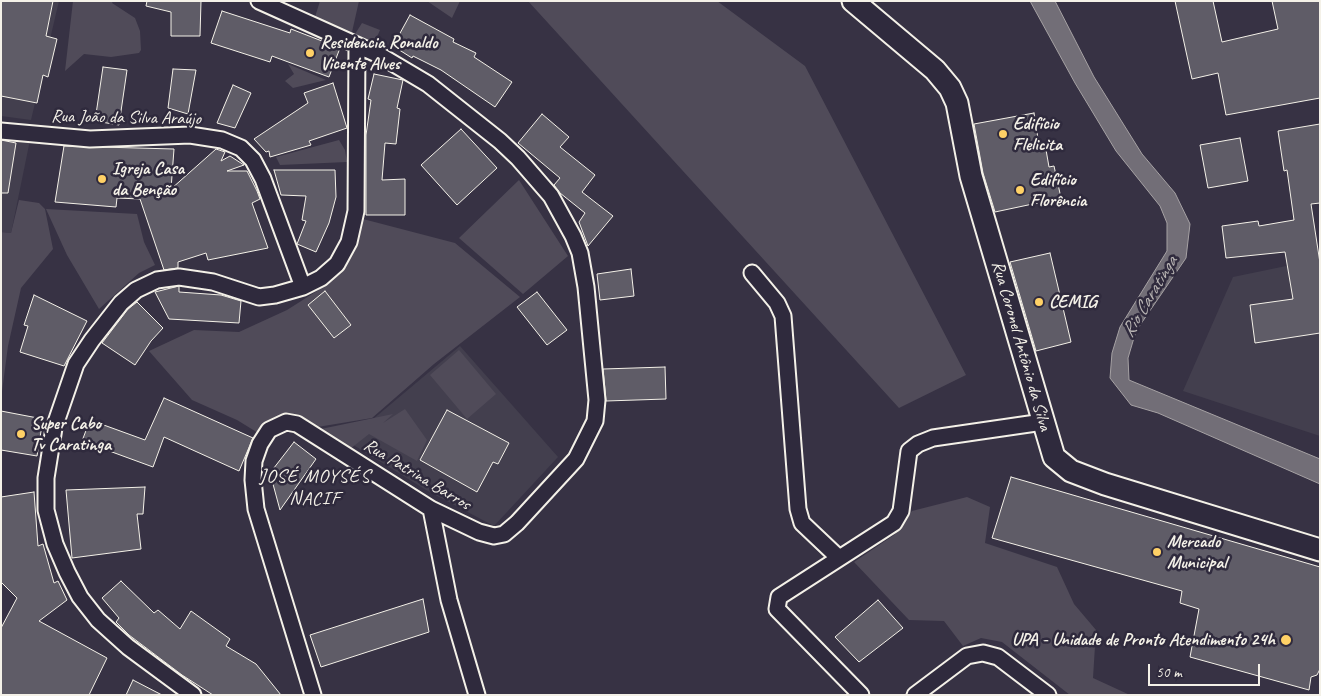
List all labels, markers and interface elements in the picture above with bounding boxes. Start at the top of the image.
place label: Residencia Ronaldo Vicente Alves [320,32,438,74]
marker: Residencia Ronaldo Vicente Alves [304,47,316,59]
street label: Rua João da Silva Araújo [51,106,201,130]
place label: Edifício Flelicita [1013,113,1062,156]
marker: Edifício Flelicita [997,128,1009,140]
place label: Igreja Casa da Benção [112,158,184,200]
place label: Edifício Florência [1030,169,1086,212]
marker: Igreja Casa da Benção [96,173,108,185]
marker: Edifício Florência [1014,184,1026,196]
water label: Rio Caratinga [1117,252,1183,342]
street label: Rua Coronel Antônio da Silva [986,259,1056,433]
place label: CEMIG [1049,291,1097,313]
marker: CEMIG [1033,296,1045,308]
place label: Super Cabo Tv Caratinga [31,413,111,456]
marker: Super Cabo Tv Caratinga [15,428,27,440]
street label: Rua Patrina Barros [360,435,474,515]
district label: JOSÉ MOYSÉS NACIF [258,466,372,510]
place label: Mercado Municipal [1167,531,1226,574]
marker: Mercado Municipal [1151,546,1163,558]
place label: UPA - Unidade de Pronto Atendimento 24h [1012,629,1275,651]
marker: UPA - Unidade de Pronto Atendimento 24h [1279,633,1293,647]
scale bar [1151,654,1264,686]
text: 50 m [1156,663,1182,682]

